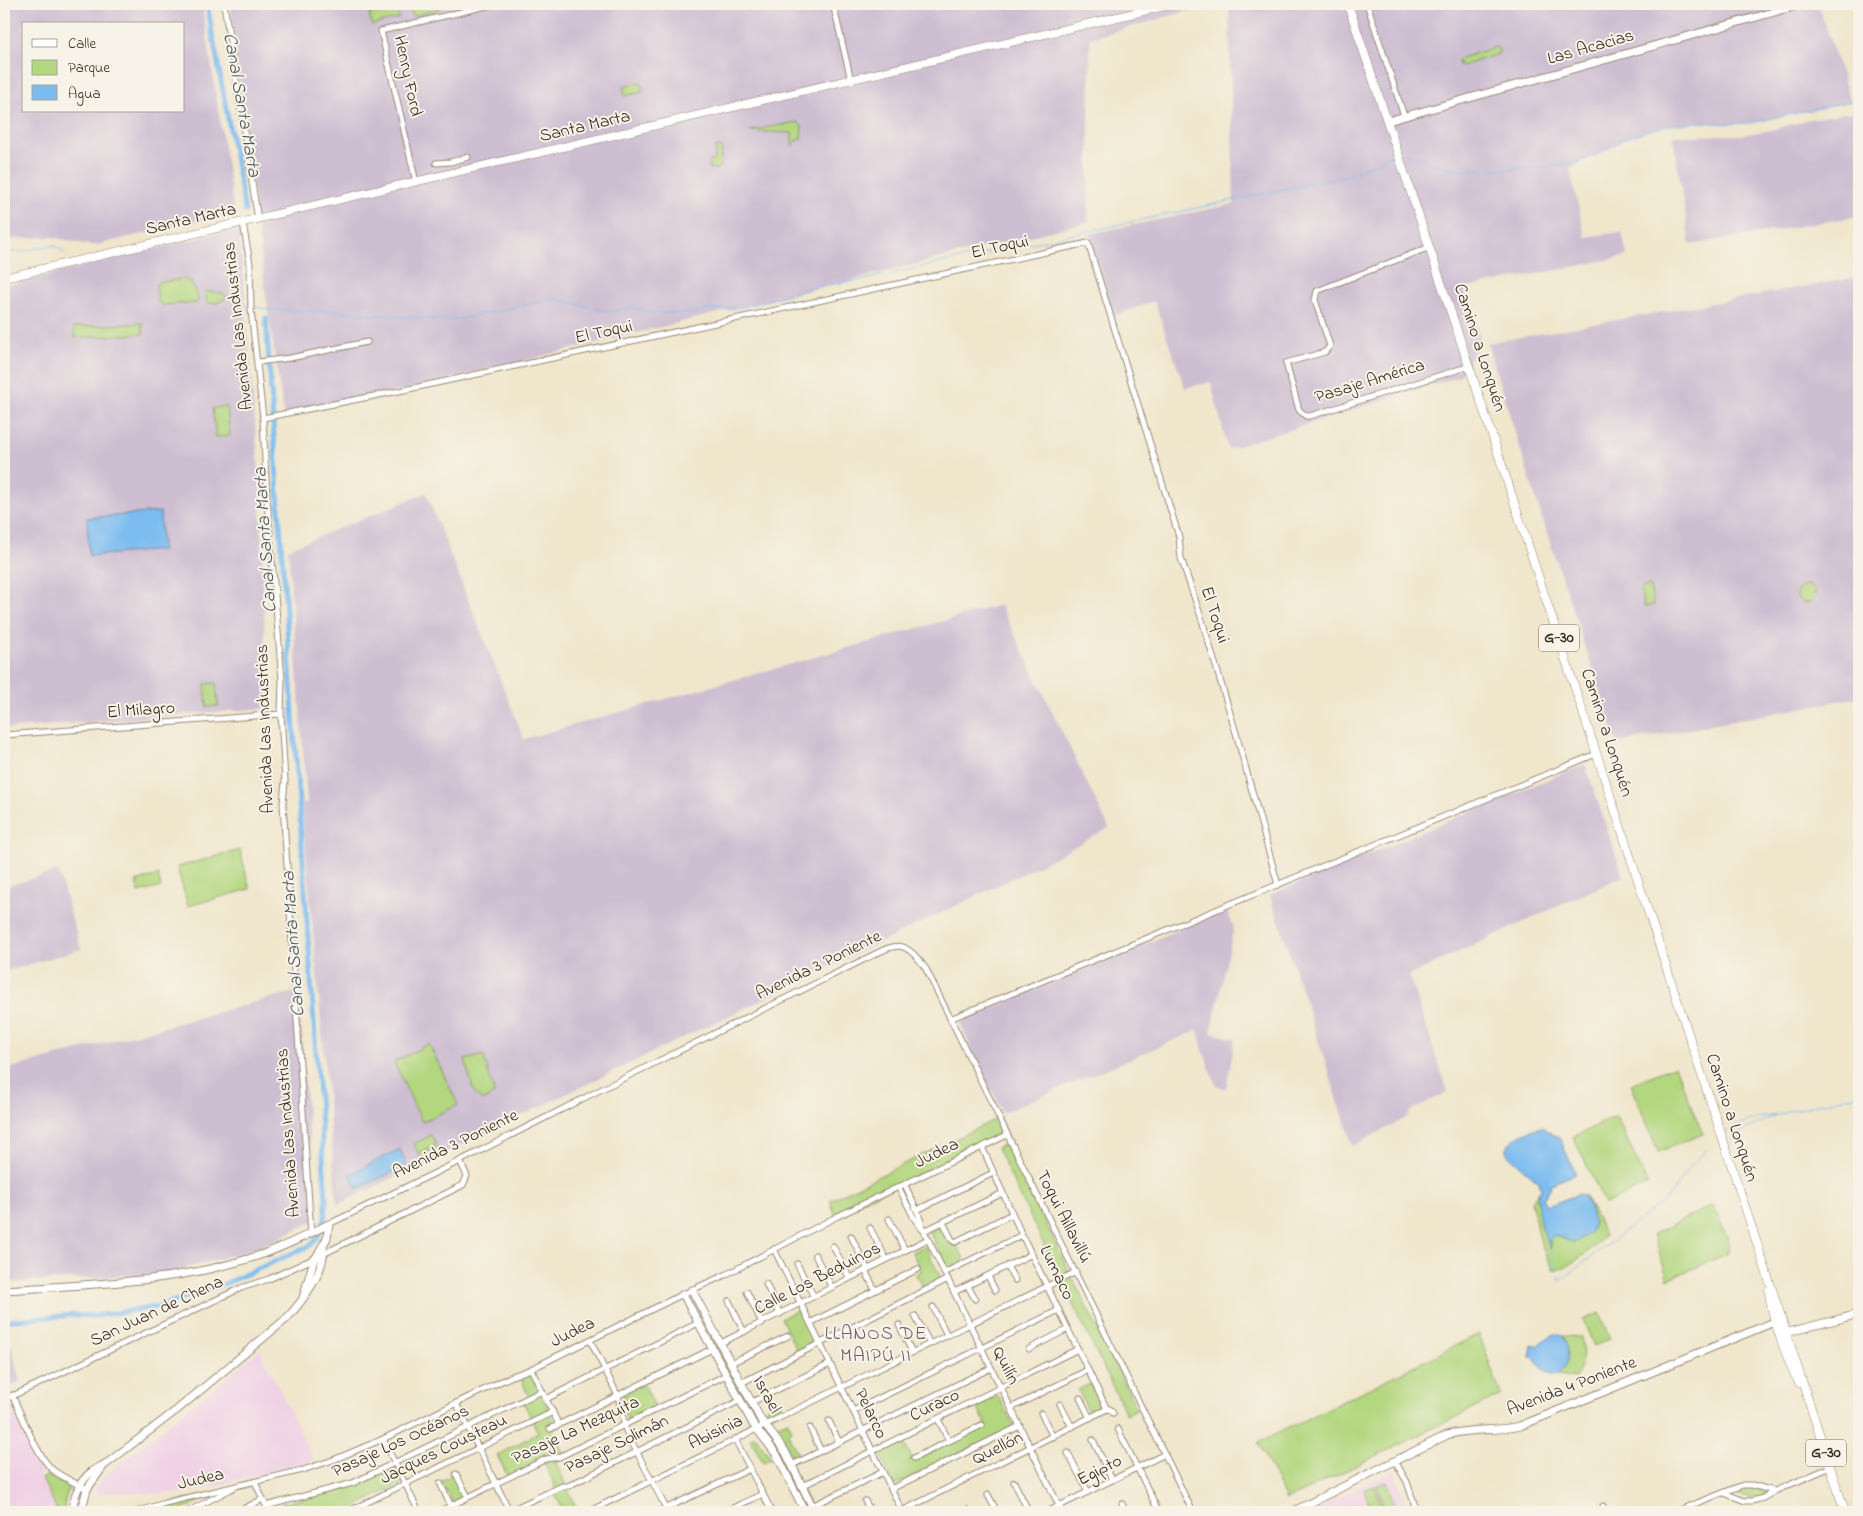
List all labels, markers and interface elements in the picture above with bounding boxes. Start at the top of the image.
legend [22,22,185,112]
street label: Las Acacias [1545,23,1637,73]
water label: Canal Santa Marta [215,31,267,180]
text: Calle [68,33,96,55]
street label: Henry Ford [386,33,428,119]
text: Parque [68,57,110,79]
text: Agua [68,83,101,106]
street label: Santa Marta [537,104,633,150]
street label: Santa Marta [143,197,239,243]
street label: El Toqui [969,229,1031,267]
street label: Avenida Las Industrias [217,240,261,412]
street label: Camino a Lonquén [1446,281,1512,416]
street label: El Toqui [573,314,635,352]
street label: Pasaje América [1312,353,1428,411]
water label: Canal Santa Marta [247,466,285,614]
street label: El Toqui [1193,583,1235,647]
road number: G-30 [1539,624,1579,651]
street label: Avenida Las Industrias [250,644,282,814]
street label: Camino a Lonquén [1573,666,1639,801]
street label: El Milagro [106,696,176,727]
water label: Canal Santa Marta [275,870,313,1018]
street label: Avenida 3 Poniente [752,924,887,1008]
street label: Avenida Las Industrias [270,1048,308,1218]
street label: Camino a Lonquén [1698,1051,1764,1186]
street label: Avenida 3 Poniente [389,1103,524,1187]
street label: Judea [910,1132,964,1176]
street label: Toqui Aillavillú [1028,1166,1098,1268]
street label: Calle Los Beduinos [750,1236,886,1322]
street label: Lumaco [1032,1241,1080,1305]
street label: San Juan de Chena [86,1270,228,1354]
street label: Judea [546,1311,600,1355]
district label: LLANOS DE MAIPÚ II [825,1321,927,1370]
street label: Quilín [985,1342,1026,1390]
street label: Avenida 4 Poniente [1503,1350,1641,1424]
street label: Israel [745,1371,787,1419]
street label: Curaco [906,1383,964,1429]
street label: Pelarco [847,1384,893,1444]
street label: Pasaje La Mezquita [508,1390,644,1472]
street label: Pasaje Los Océanos [328,1399,474,1485]
street label: Jacques Cousteau [376,1408,512,1492]
street label: Pasaje Solimán [561,1409,673,1481]
street label: Abisinia [684,1409,748,1457]
street label: Quellón [968,1425,1028,1473]
road number: G-30 [1806,1440,1846,1466]
street label: Egipto [1073,1449,1127,1494]
street label: Judea [175,1462,227,1498]

